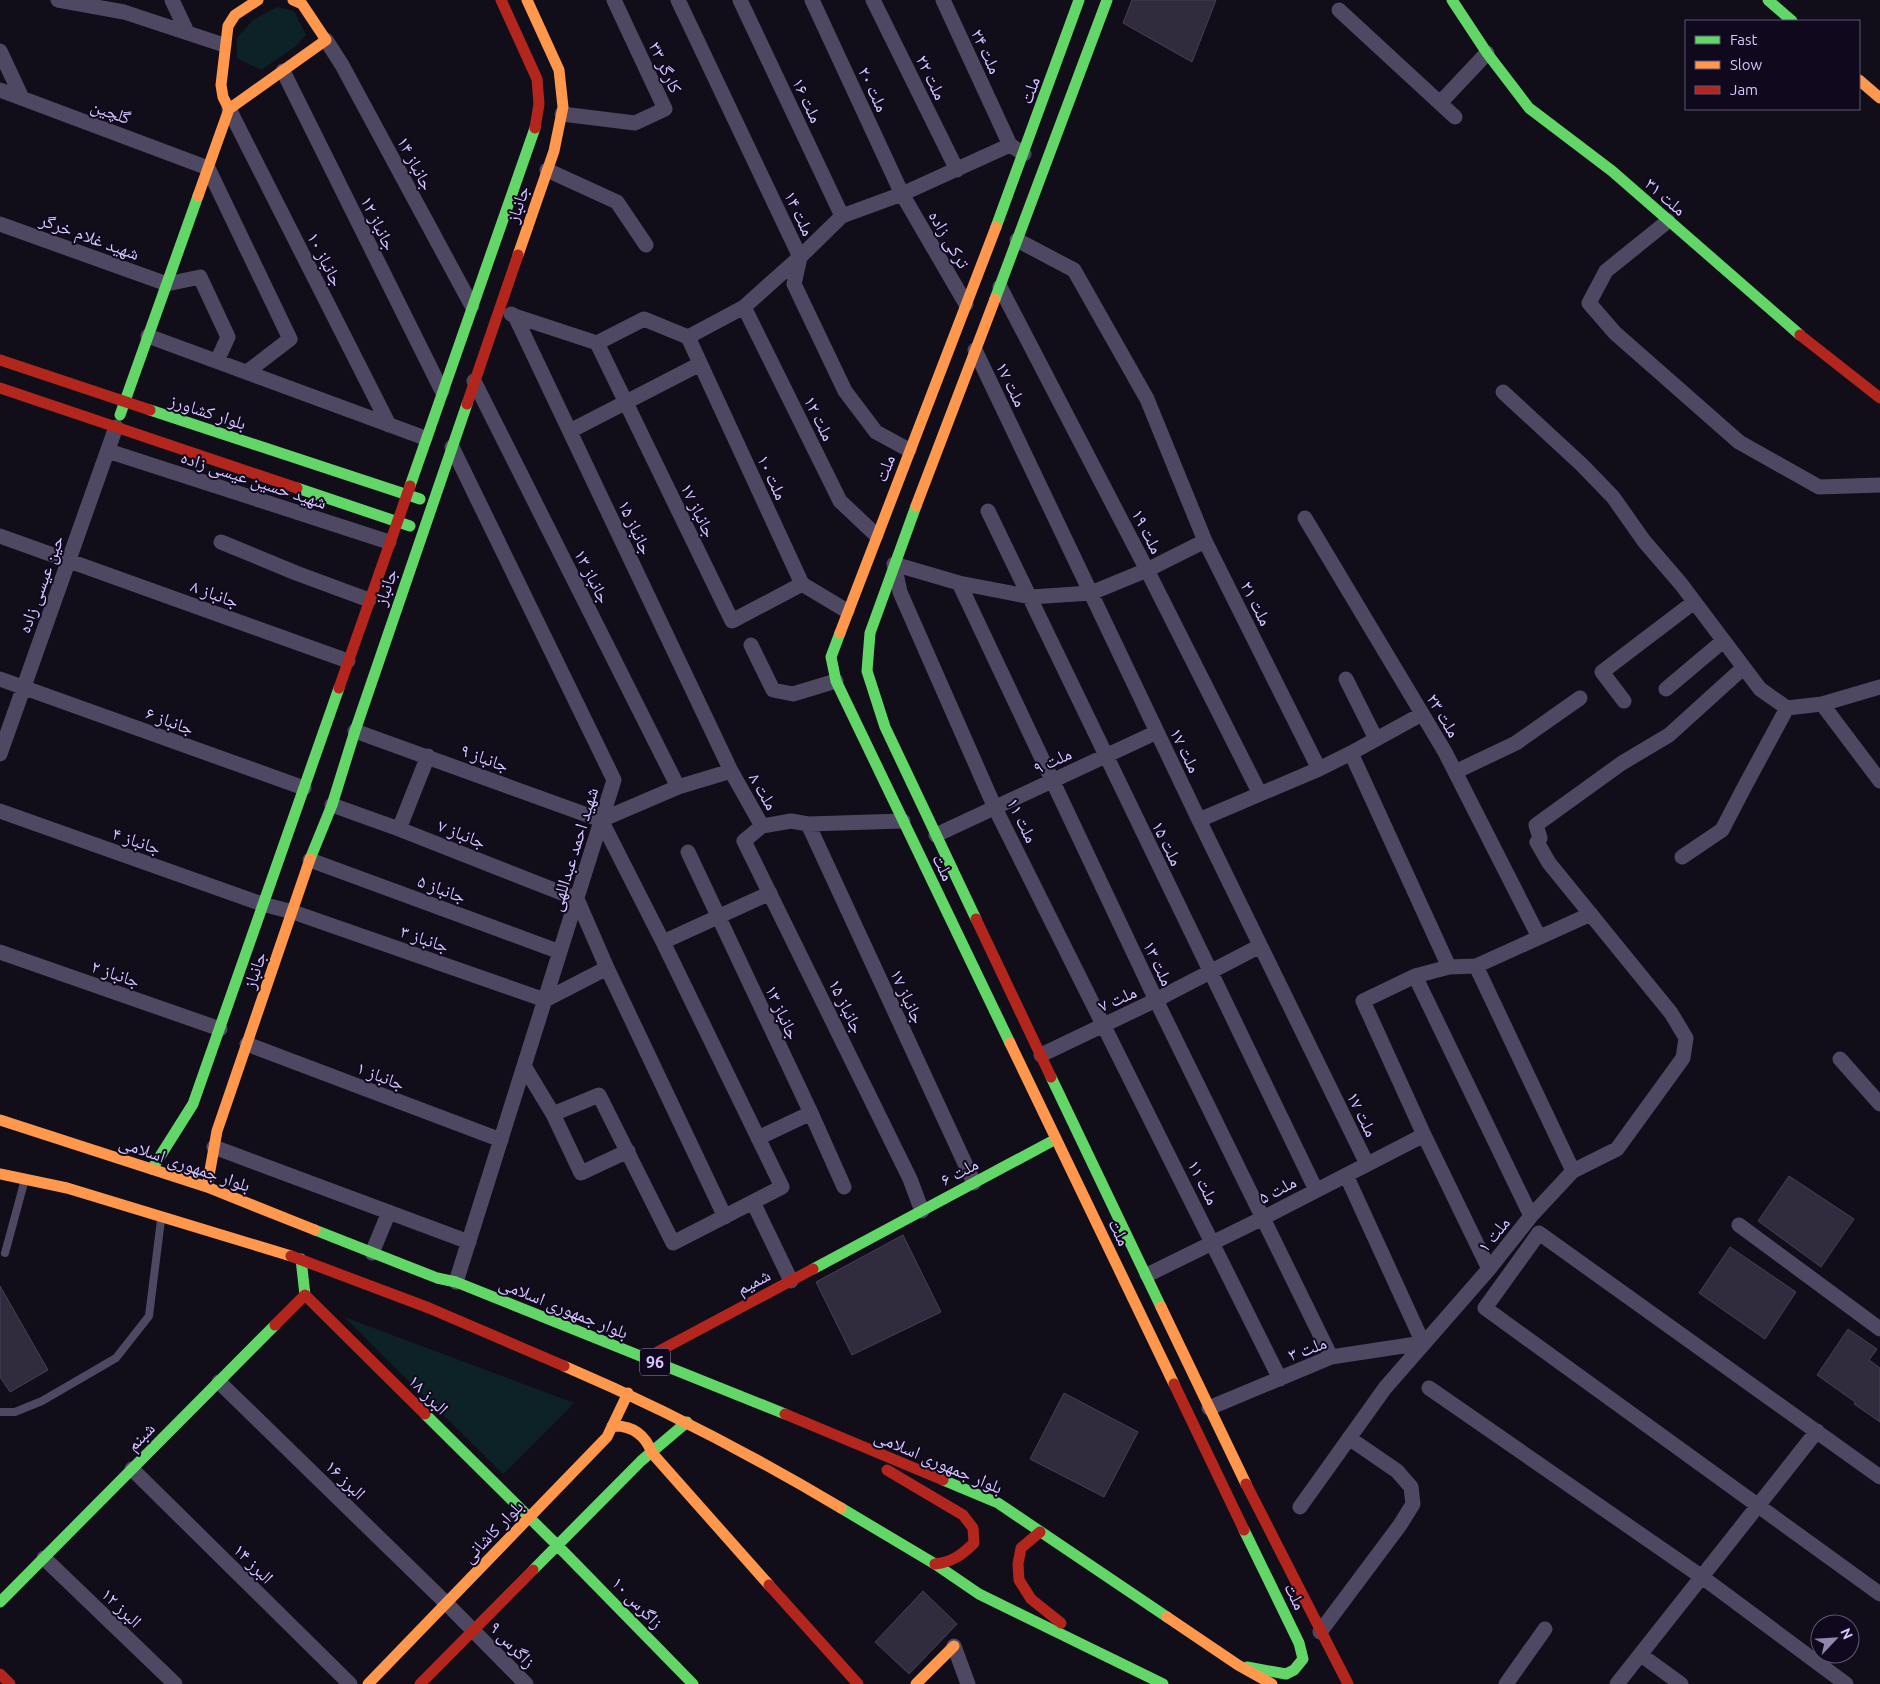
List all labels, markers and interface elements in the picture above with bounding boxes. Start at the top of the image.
legend [1685,20,1860,110]
street label: ملت ۲۴ [968,25,1006,77]
text: Fast [1730,31,1758,48]
street label: کارگر ۳۳ [645,38,687,97]
street label: ملت ۲۲ [913,51,951,103]
text: Slow [1730,56,1763,73]
street label: ملت ۲۰ [855,63,893,115]
street label: ملت ۱۶ [789,74,827,126]
street label: ملت [1015,74,1043,106]
text: Jam [1730,81,1758,98]
street label: گلچین [88,95,134,129]
street label: جانباز ۱۴ [392,133,438,194]
street label: ملت ۳۱ [1641,173,1691,219]
street label: جانباز [501,183,534,227]
street label: ملت ۱۴ [781,187,819,239]
street label: جانباز ۱۲ [356,193,401,254]
street label: ترکی زاده [924,207,975,272]
street label: شهید غلام خرگر [36,208,142,266]
street label: جانباز ۱۰ [303,229,348,290]
street label: ملت ۱۷ [993,358,1031,410]
street label: بلوار کشاورز [166,389,249,434]
street label: ملت ۱۲ [801,392,839,444]
street label: شهید حسین عیسی زاده [178,446,330,514]
street label: ملت ۱۰ [754,451,792,503]
street label: ملت [870,452,898,484]
street label: جانباز ۱۷ [676,480,721,541]
street label: جانباز ۱۵ [613,496,657,558]
street label: ملت ۱۹ [1128,505,1168,557]
street label: حین عیسی زاده [13,532,69,636]
street label: جانباز ۱۳ [570,546,615,607]
street label: جانباز [369,566,402,610]
street label: جانباز ۸ [188,575,242,612]
street label: ملت ۲۱ [1237,577,1277,629]
street label: ملت ۲۳ [1423,689,1465,741]
street label: جانباز ۶ [143,702,197,739]
street label: ملت ۱۷ [1167,724,1205,776]
street label: جانباز ۹ [458,739,512,776]
street label: ملت ۹ [1030,743,1074,777]
street label: ملت ۸ [745,769,783,813]
street label: شهید احمد عبداللهی [545,785,603,914]
street label: ملت ۱۱ [1004,794,1042,846]
street label: جانباز ۷ [435,814,489,853]
street label: ملت ۱۵ [1149,817,1187,869]
street label: جانباز ۴ [110,822,164,859]
street label: ملت [929,850,959,884]
street label: جانباز ۵ [415,870,469,907]
street label: جانباز ۳ [398,920,452,957]
street label: ملت ۱۳ [1140,937,1178,989]
street label: جانباز [238,949,271,993]
street label: جانباز ۲ [89,955,143,992]
street label: جانباز ۱۷ [885,965,929,1027]
street label: جانباز ۱۵ [824,976,869,1037]
street label: جانباز ۱۳ [760,981,804,1043]
street label: ملت ۷ [1095,981,1139,1015]
street label: جانباز ۱ [354,1057,408,1095]
street label: ملت ۱۷ [1344,1088,1382,1140]
street label: بلوار جمهوری اسلامی [116,1131,253,1197]
street label: ملت ۶ [937,1153,981,1189]
street label: ملت ۱۱ [1184,1156,1224,1208]
street label: ملت ۵ [1255,1171,1299,1207]
street label: ملت ۱ [1473,1212,1513,1256]
street label: ملت [1105,1215,1135,1249]
street label: شمیم [733,1264,775,1301]
street label: بلوار جمهوری اسلامی [496,1272,631,1344]
street label: ملت ۳ [1285,1332,1329,1364]
road number: 96 [640,1348,670,1375]
street label: البرز ۱۸ [404,1370,453,1419]
street label: شبنم [122,1418,160,1456]
street label: بلوار جمهوری اسلامی [871,1425,1006,1499]
street label: البرز ۱۶ [321,1455,370,1504]
street label: بلوار کاشانی [457,1496,528,1568]
street label: البرز ۱۴ [229,1539,278,1588]
street label: زاگرس ۱۰ [607,1572,668,1634]
street label: ملت [1281,1579,1311,1613]
street label: البرز ۱۲ [97,1583,146,1632]
north arrow [1810,1614,1860,1664]
street label: زاگرس ۹ [485,1617,540,1673]
text: N [1837,1625,1856,1642]

